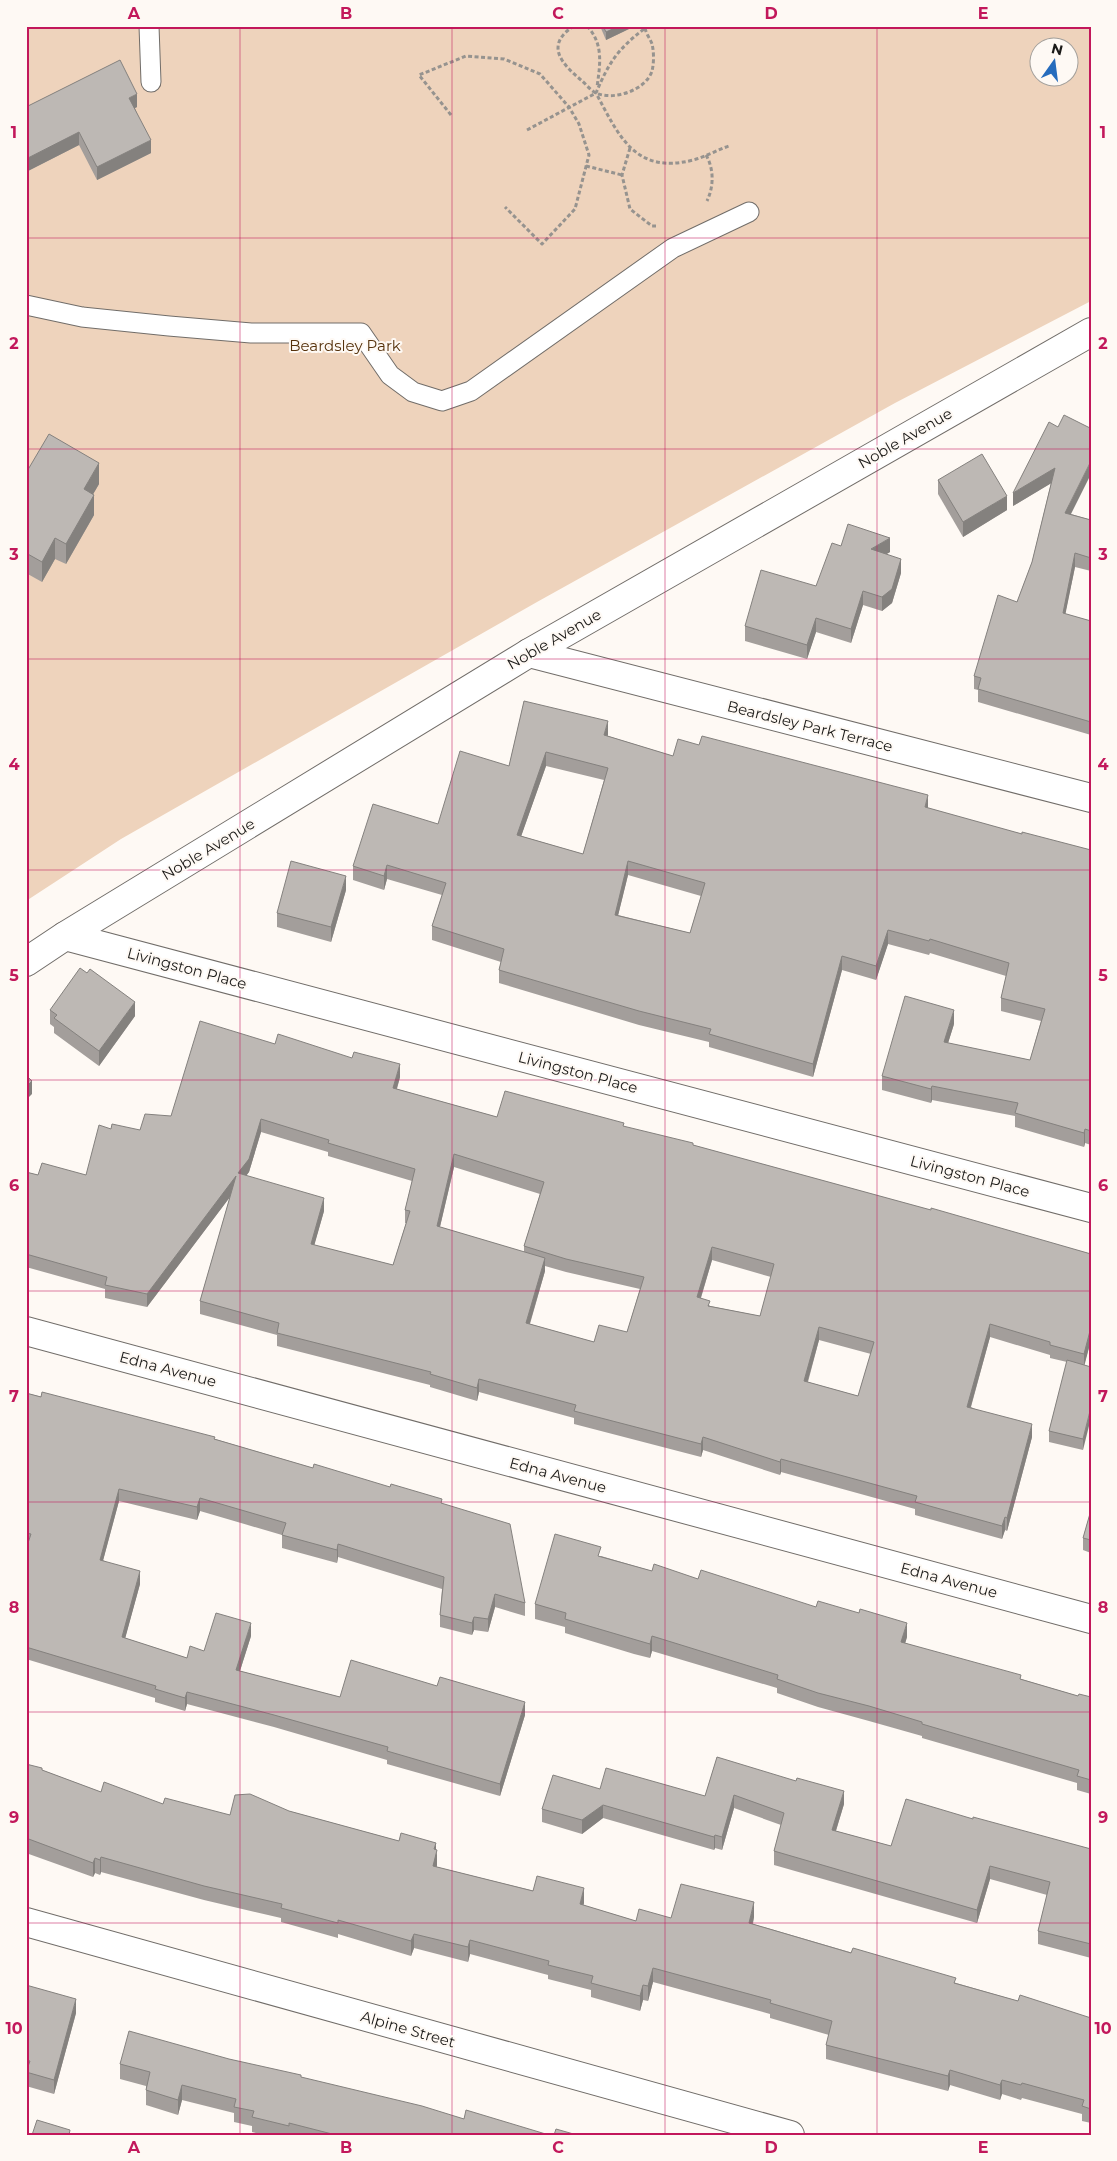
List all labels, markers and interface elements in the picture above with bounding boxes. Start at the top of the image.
text: A [127,4,141,23]
text: B [340,4,352,23]
text: C [552,4,564,23]
text: D [764,4,778,23]
text: E [978,4,988,23]
north arrow [1030,38,1080,88]
text: N [1049,39,1065,59]
text: 1 [11,123,17,142]
text: 1 [1100,123,1106,142]
text: 2 [9,334,19,353]
text: 2 [1098,334,1108,353]
park label: Beardsley Park [289,336,401,355]
street label: Noble Avenue [855,403,955,473]
text: 3 [8,545,19,564]
text: 3 [1097,545,1108,564]
street label: Noble Avenue [504,604,604,674]
street label: Beardsley Park Terrace [725,696,895,756]
text: 4 [8,755,20,774]
text: 4 [1097,755,1109,774]
street label: Noble Avenue [158,814,258,884]
street label: Livingston Place [125,943,249,993]
text: 5 [9,966,19,985]
text: 5 [1098,966,1108,985]
street label: Livingston Place [516,1047,640,1097]
street label: Livingston Place [908,1151,1032,1201]
text: 6 [9,1176,19,1195]
text: 6 [1098,1176,1108,1195]
street label: Edna Avenue [117,1347,219,1391]
text: 7 [9,1387,19,1406]
text: 7 [1098,1387,1108,1406]
street label: Edna Avenue [507,1453,609,1497]
street label: Edna Avenue [898,1558,1000,1602]
text: 8 [9,1598,19,1617]
text: 8 [1098,1598,1108,1617]
text: 9 [9,1808,19,1827]
text: 9 [1098,1808,1108,1827]
street label: Alpine Street [359,2006,457,2052]
text: 10 [5,2019,23,2038]
text: 10 [1094,2019,1112,2038]
text: A [127,2138,141,2157]
text: B [340,2138,352,2157]
text: C [552,2138,564,2157]
text: D [764,2138,778,2157]
text: E [978,2138,988,2157]

